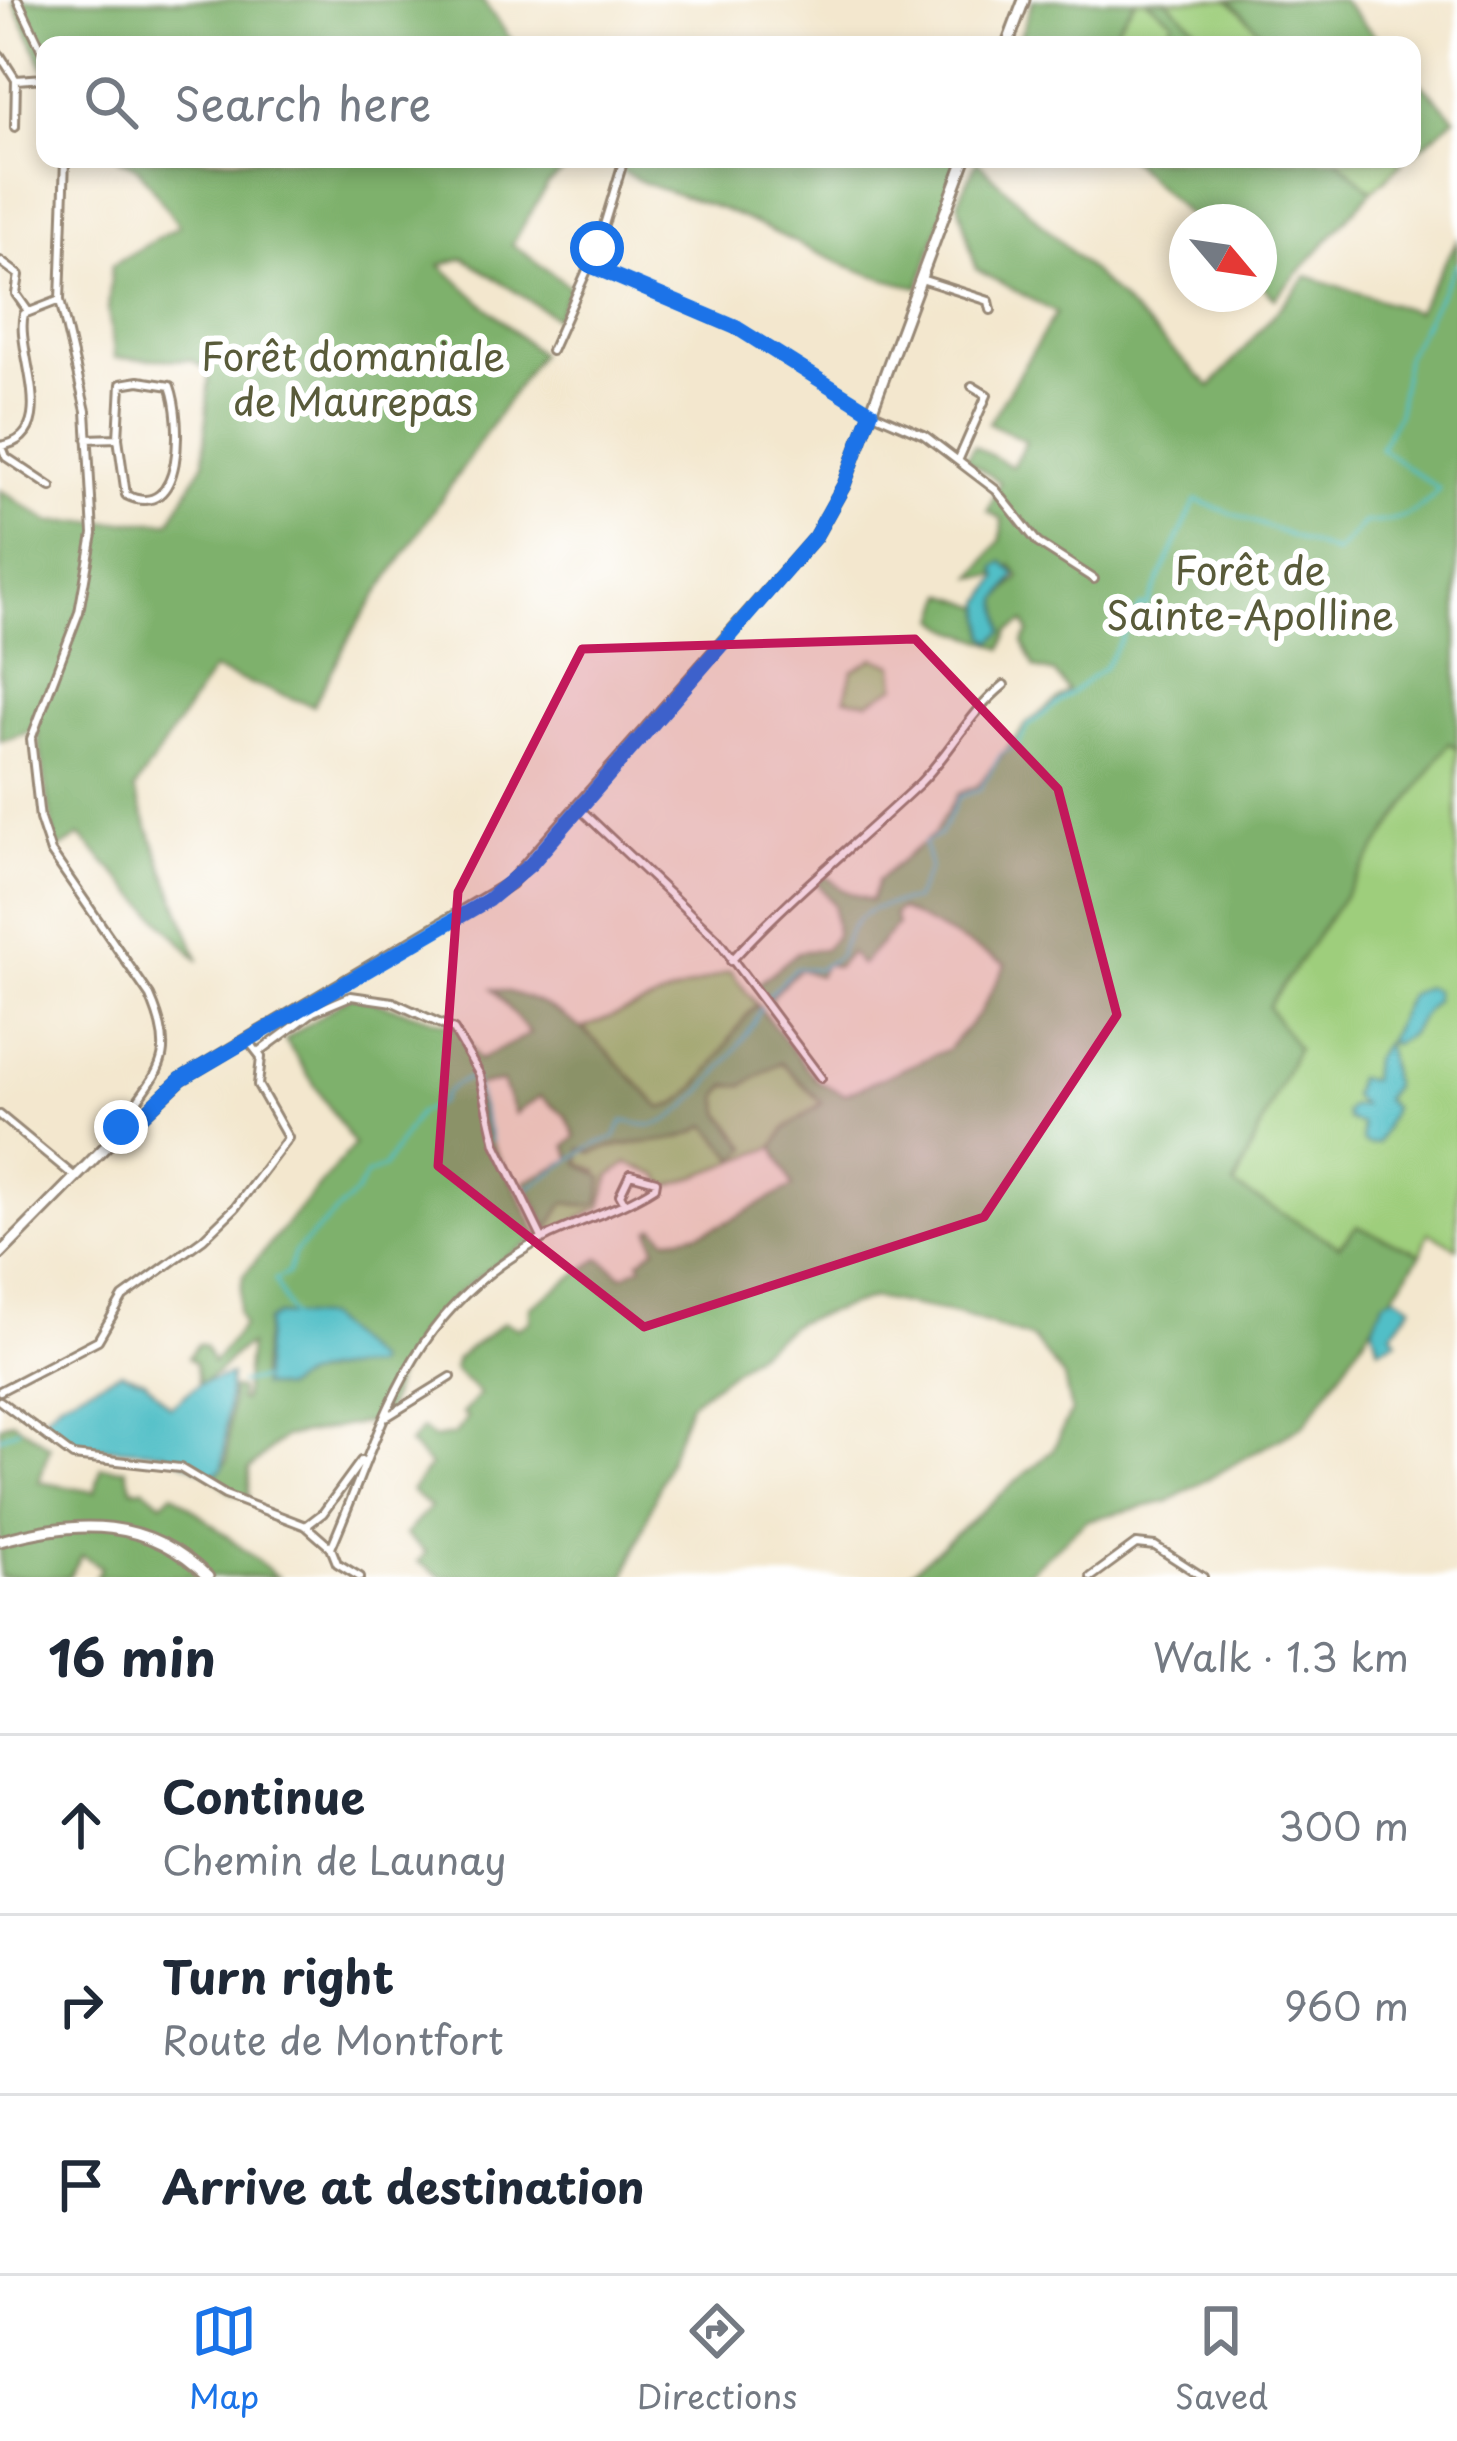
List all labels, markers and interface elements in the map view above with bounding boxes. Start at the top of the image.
search box [36,36,1421,168]
text: Search here [174,68,431,136]
icon: search [78,69,144,135]
north arrow [1169,204,1277,312]
route start [570,221,624,275]
park label: Forêt domaniale de Maurepas [201,325,505,429]
park label: Forêt de Sainte-Apolline [1106,539,1394,643]
route end [94,1100,148,1154]
text: 16 min [48,1617,216,1694]
text: Walk · 1.3 km [1153,1626,1409,1685]
text: Continue [162,1761,365,1829]
icon: ahead [48,1792,114,1858]
text: 300 m [1278,1795,1409,1854]
text: Chemin de Launay [162,1829,507,1888]
text: Turn right [162,1941,394,2009]
icon: right [48,1972,114,2038]
text: 960 m [1284,1975,1409,2034]
text: Route de Montfort [162,2009,504,2068]
text: Arrive at destination [162,2151,645,2219]
icon: arrive [48,2152,114,2218]
tab: Map [189,2298,259,2420]
tab: Directions [637,2298,797,2420]
tab: Saved [1175,2298,1268,2420]

